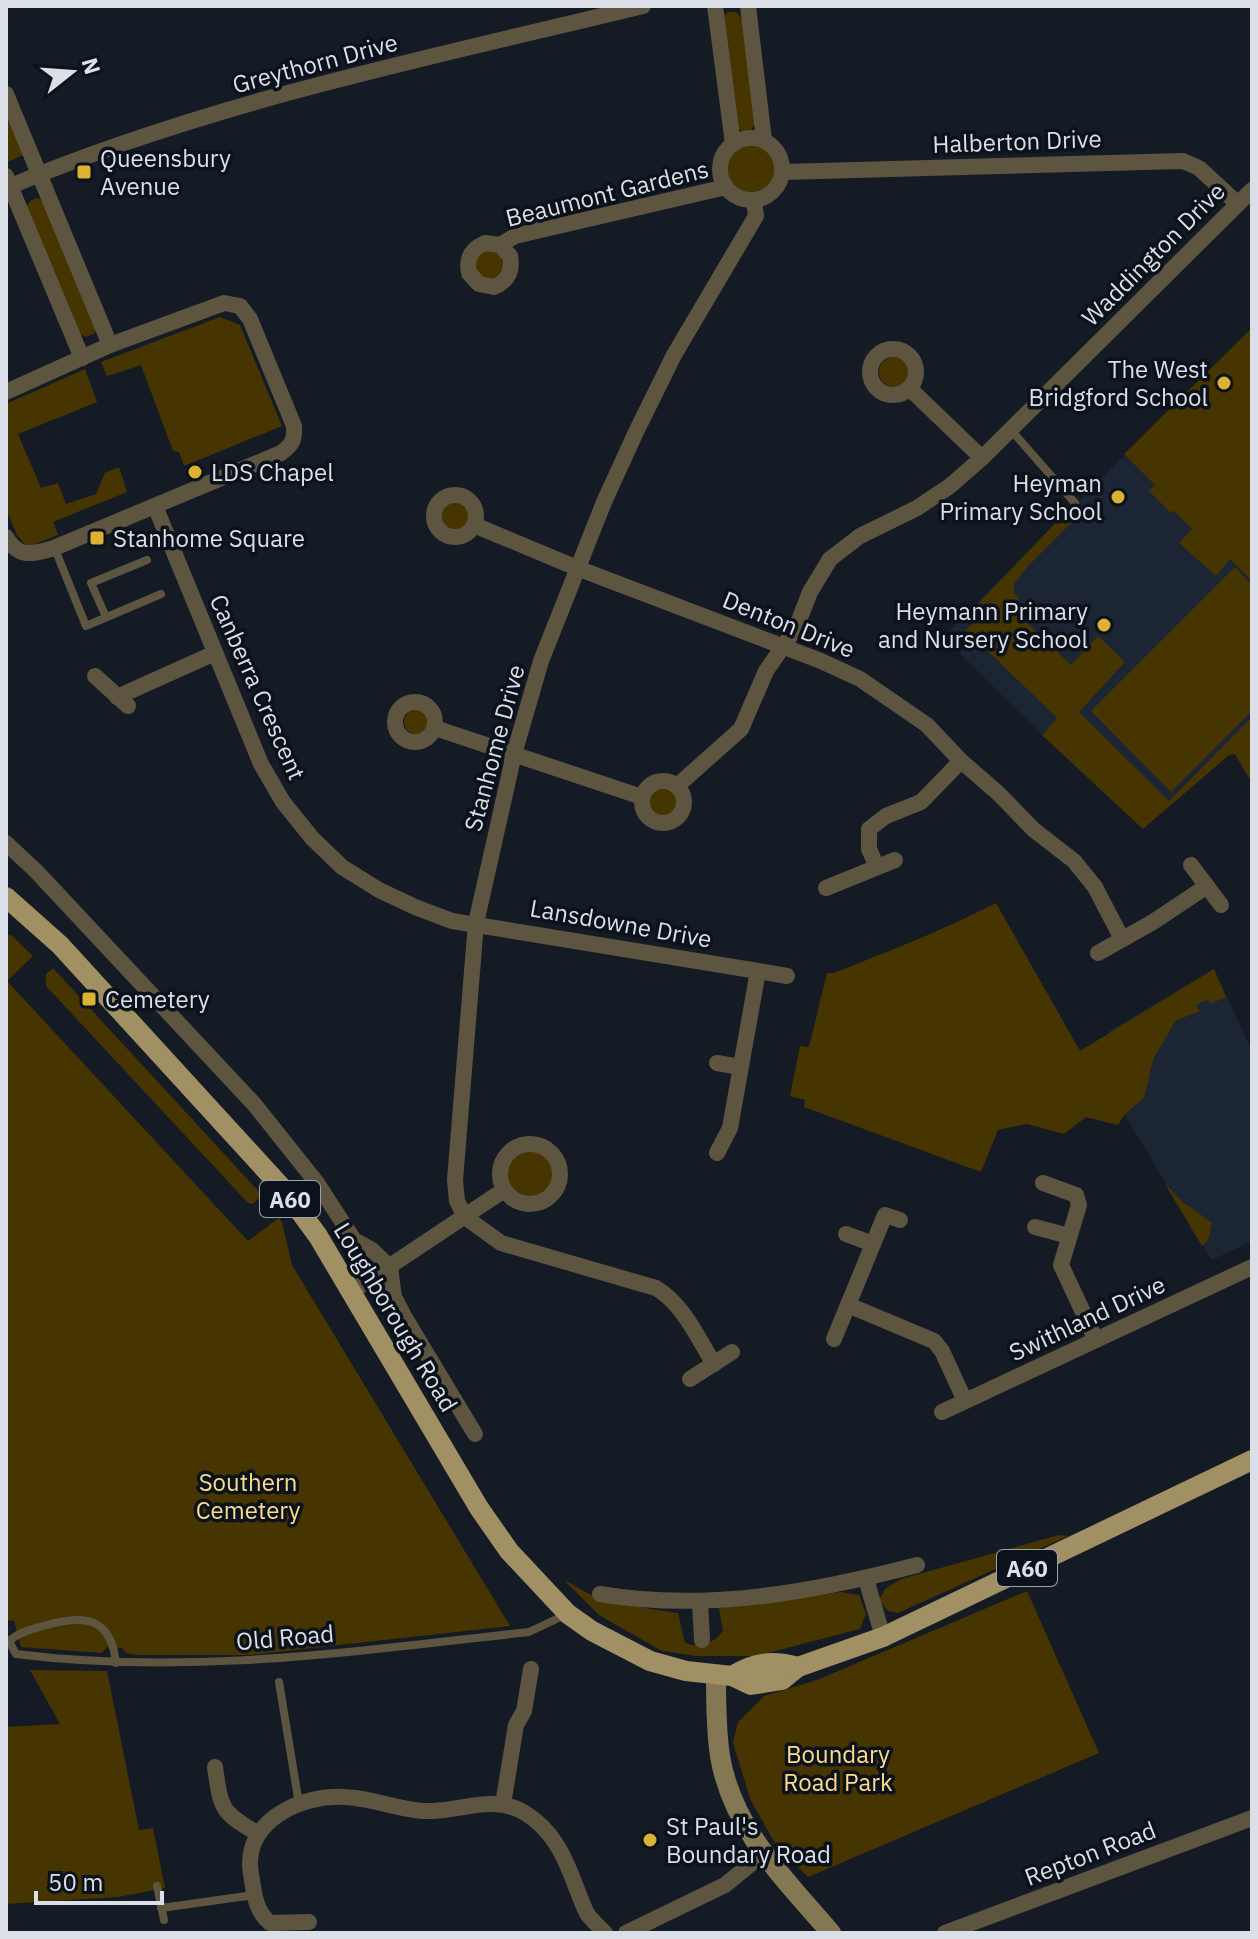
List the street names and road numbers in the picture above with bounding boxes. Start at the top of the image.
street label: Greythorn Drive [229,26,401,100]
street label: Halberton Drive [932,122,1102,160]
street label: Beaumont Gardens [502,152,712,234]
street label: Waddington Drive [1074,175,1232,333]
street label: Denton Drive [718,583,860,665]
street label: Canberra Crescent [203,589,313,785]
street label: Stanhome Drive [456,661,532,835]
street label: Lansdowne Drive [528,891,714,955]
road number: A60 [260,1181,320,1217]
street label: Loughborough Road [327,1216,465,1418]
street label: Swithland Drive [1004,1268,1170,1368]
road number: A60 [997,1550,1057,1586]
street label: Old Road [235,1617,335,1657]
street label: Repton Road [1020,1813,1160,1893]

